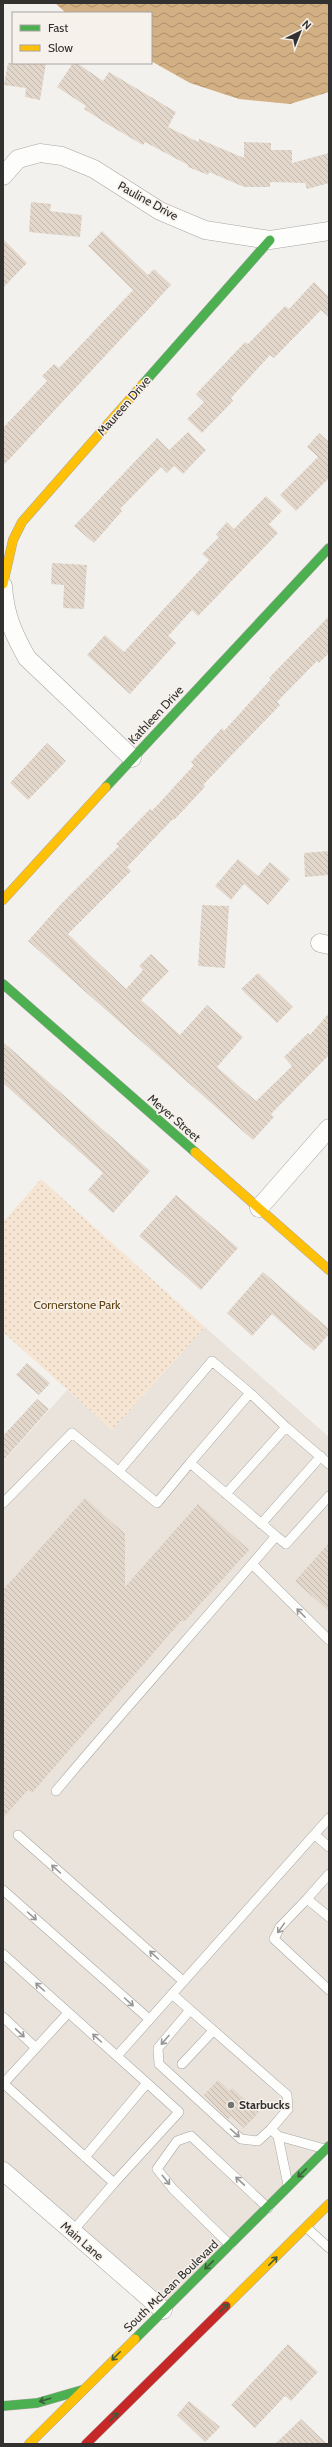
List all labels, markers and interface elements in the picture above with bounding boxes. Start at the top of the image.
legend [12,12,152,64]
north arrow [280,12,320,52]
text: N [299,17,314,32]
text: Fast [48,20,68,35]
text: Slow [48,40,73,55]
street label: Pauline Drive [115,178,181,223]
street label: Maureen Drive [94,373,154,439]
street label: Kathleen Drive [125,682,186,747]
street label: Meyer Street [145,1091,204,1145]
park label: Cornerstone Park [33,1297,121,1312]
one-way arrow [296,1608,306,1618]
one-way arrow [52,1865,62,1874]
one-way arrow [27,1911,37,1920]
one-way arrow [277,1922,285,1933]
one-way arrow [148,1951,159,1960]
one-way arrow [34,1982,45,1991]
one-way arrow [124,1997,135,2006]
one-way arrow [15,2028,25,2037]
one-way arrow [92,2034,102,2043]
one-way arrow [160,2034,169,2045]
place label: Starbucks [239,2097,290,2112]
marker: Starbucks [226,2100,236,2110]
one-way arrow [230,2128,240,2138]
one-way arrow [297,2168,307,2178]
one-way arrow [161,2175,170,2185]
one-way arrow [235,2176,245,2186]
street label: Main Lane [58,2218,107,2263]
street label: South McLean Boulevard [120,2236,221,2335]
one-way arrow [268,2256,278,2266]
one-way arrow [204,2260,214,2270]
one-way arrow [219,2303,229,2313]
one-way arrow [111,2351,121,2361]
one-way arrow [38,2397,51,2405]
one-way arrow [109,2412,119,2422]

